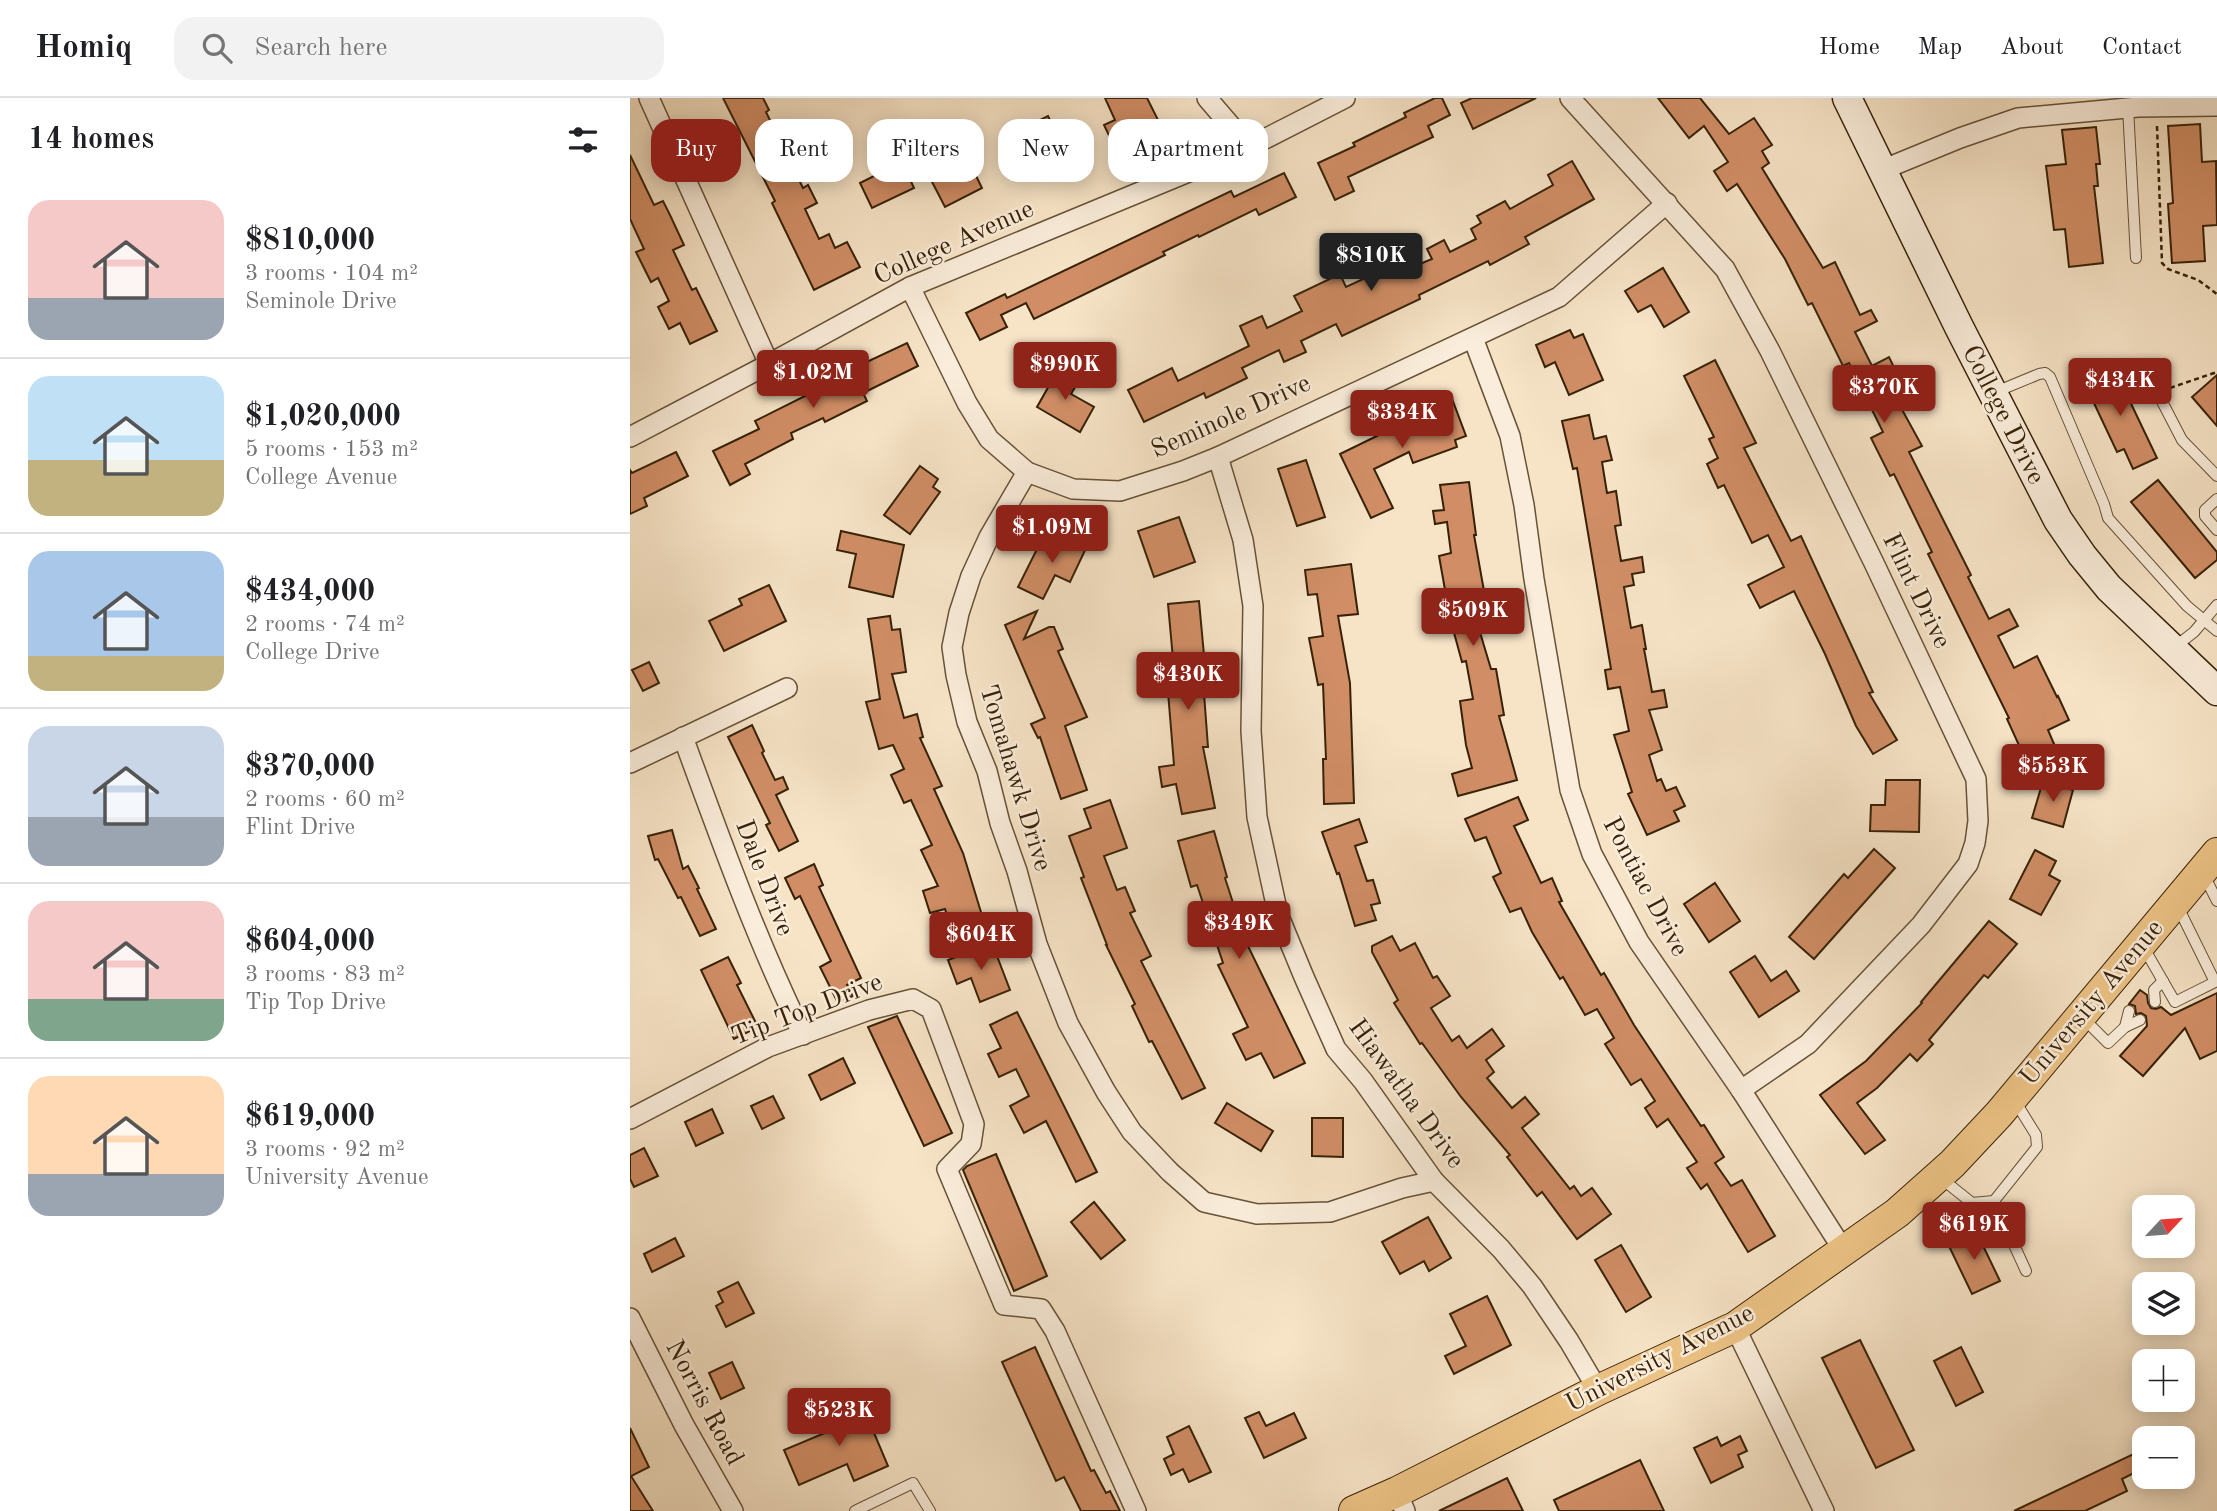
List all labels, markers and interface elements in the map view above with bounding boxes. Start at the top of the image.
search box [174,17,664,80]
icon: search [198,29,236,67]
text: Homiq [35,32,132,65]
text: Search here [254,35,387,61]
text: Home [1819,36,1880,60]
text: Map [1918,36,1962,60]
text: About [2000,36,2064,60]
text: Contact [2102,36,2182,60]
chip: Buy [651,119,741,182]
chip: Rent [755,119,853,182]
chip: Filters [867,119,984,182]
chip: New [998,119,1094,182]
chip: Apartment [1108,119,1268,182]
icon: filters [564,121,602,159]
text: 14 homes [28,125,154,155]
street label: College Avenue [870,196,1038,290]
text: $810,000 [245,226,375,256]
icon: home [84,228,168,312]
pin: $810K [1322,234,1420,293]
text: $810K [1335,244,1407,267]
text: 3 rooms · 104 m² [245,262,418,285]
text: Seminole Drive [245,290,397,313]
street label: College Drive [1957,341,2049,489]
pin: $990K [1016,342,1114,402]
pin: $1.02M [756,350,870,410]
text: $990K [1029,353,1101,376]
pin: $434K [2071,358,2169,418]
text: $1.02M [773,361,853,384]
pin: $370K [1835,366,1933,425]
text: $434K [2084,369,2156,392]
street label: Seminole Drive [1147,370,1315,464]
text: $370K [1848,376,1920,399]
pin: $334K [1353,390,1451,450]
text: $334K [1366,401,1438,424]
text: $1,020,000 [245,402,401,432]
icon: home [84,404,168,488]
text: 5 rooms · 153 m² [245,438,418,461]
text: College Avenue [245,466,397,489]
pin: $1.09M [995,505,1109,565]
text: $1.09M [1012,516,1092,539]
street label: Flint Drive [1877,529,1955,653]
text: $434,000 [245,577,375,607]
icon: home [84,579,168,663]
pin: $509K [1424,588,1522,648]
text: $509K [1437,599,1509,622]
text: 2 rooms · 74 m² [245,613,405,636]
text: College Drive [245,641,380,664]
pin: $430K [1139,652,1237,712]
text: $430K [1152,663,1224,686]
street label: Tomahawk Drive [974,682,1056,874]
pin: $553K [2004,744,2102,804]
text: $370,000 [245,752,375,782]
icon: home [84,754,168,838]
text: $553K [2017,755,2089,778]
text: 2 rooms · 60 m² [245,788,405,811]
street label: Pontiac Drive [1598,813,1692,961]
text: Flint Drive [245,816,355,839]
street label: Dale Drive [730,816,798,940]
pin: $349K [1190,902,1288,961]
pin: $604K [932,912,1030,972]
text: $349K [1203,912,1275,935]
street label: University Avenue [2015,915,2169,1091]
text: $604K [945,923,1017,946]
text: $604,000 [245,927,375,957]
icon: home [84,929,168,1013]
text: 3 rooms · 83 m² [245,963,405,986]
street label: Tip Top Drive [728,969,886,1051]
text: Tip Top Drive [245,991,386,1014]
street label: Hiawatha Drive [1343,1014,1469,1174]
text: $619,000 [245,1102,375,1132]
icon: home [84,1104,168,1188]
text: 3 rooms · 92 m² [245,1138,405,1161]
text: University Avenue [245,1166,429,1189]
north arrow [2132,1195,2194,1258]
map controls [2132,1195,2195,1489]
pin: $619K [1925,1202,2023,1262]
text: $619K [1938,1213,2010,1236]
button: layers [2132,1272,2195,1335]
street label: University Avenue [1562,1300,1758,1418]
street label: Norris Road [660,1336,748,1470]
button: + [2132,1349,2195,1412]
pin: $523K [790,1388,888,1448]
text: $523K [803,1399,875,1422]
button: − [2132,1426,2195,1489]

